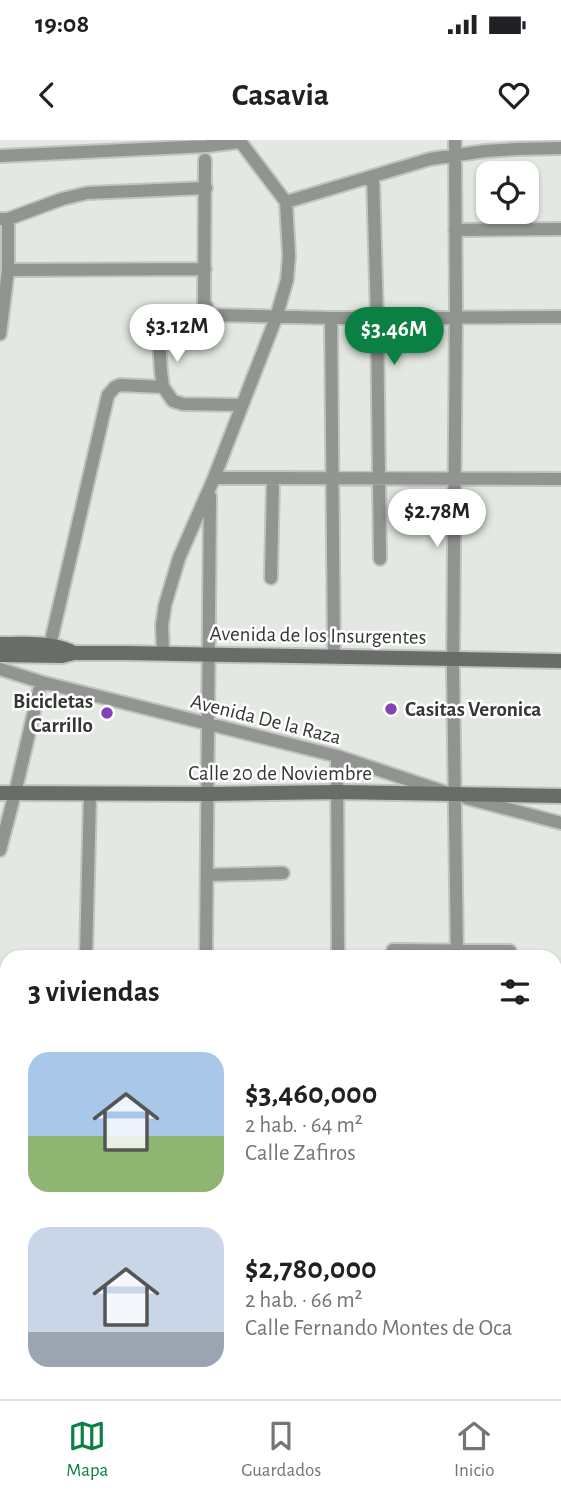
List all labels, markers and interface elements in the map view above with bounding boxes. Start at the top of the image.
text: 19:08 [35,11,89,37]
icon: back [28,76,66,114]
icon: heart [495,76,533,114]
text: Casavia [232,79,329,111]
map controls [476,161,539,224]
button: locate [476,161,539,224]
pin: $3.12M [120,304,234,364]
pin: $3.46M [337,308,451,367]
text: $3.12M [146,315,208,338]
text: $3.46M [361,318,427,341]
pin: $2.78M [380,490,494,549]
text: $2.78M [404,500,470,523]
street label: Avenida de los Insurgentes [210,623,426,648]
place label: Bicicletas Carrillo [13,691,93,736]
street label: Avenida De la Raza [188,691,344,748]
place label: Casitas Veronica [405,699,541,720]
marker: Casitas Veronica [383,701,399,717]
marker: Bicicletas Carrillo [99,705,115,721]
street label: Calle 20 de Noviembre [188,763,372,784]
icon: filters [496,973,534,1011]
text: 3 viviendas [28,977,160,1007]
text: $3,460,000 [245,1079,377,1109]
icon: home [84,1080,168,1164]
text: 2 hab. · 64 m² [245,1114,363,1137]
text: Calle Zafiros [245,1142,356,1165]
text: $2,780,000 [245,1254,377,1284]
icon: home [84,1255,168,1339]
text: 2 hab. · 66 m² [245,1289,363,1312]
text: Calle Fernando Montes de Oca [245,1317,512,1340]
tab: Mapa [66,1417,108,1482]
tab: Guardados [241,1417,321,1482]
tab: Inicio [454,1417,495,1482]

